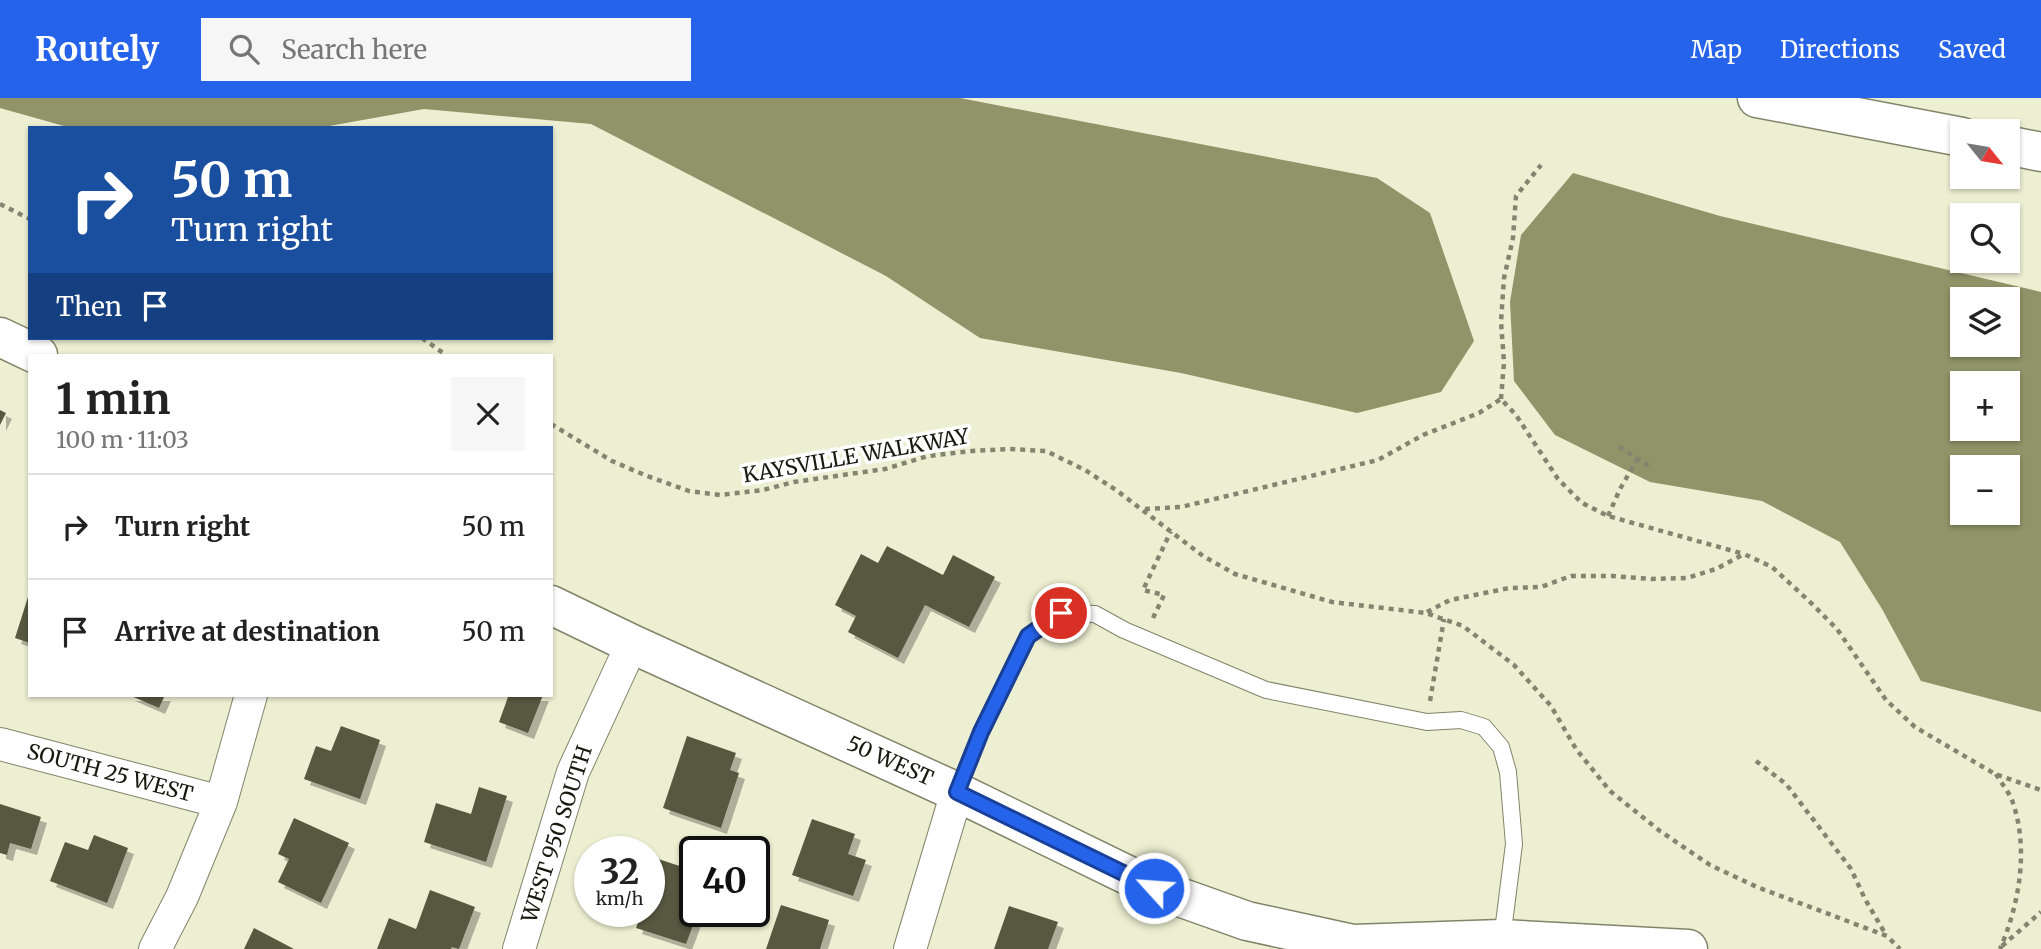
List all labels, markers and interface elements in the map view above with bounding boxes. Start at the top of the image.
search box [201,18,691,81]
text: Routely [35,29,159,70]
icon: search [225,30,263,68]
text: Search here [281,33,427,66]
text: Map [1691,34,1742,65]
text: Directions [1780,34,1900,65]
text: Saved [1938,34,2006,65]
north arrow [1950,119,2020,189]
map controls [1950,119,2020,525]
text: 50 m [171,149,292,210]
icon: right [56,154,147,245]
button: search [1950,203,2020,273]
text: Turn right [171,210,333,250]
icon: arrive [136,287,174,325]
button: layers [1950,287,2020,357]
text: Then [56,290,122,323]
button: + [1950,371,2020,441]
text: 1 min [56,373,170,425]
button: close [451,377,525,451]
street label: KAYSVILLE WALKWAY [741,422,972,489]
text: 100 m · 11:03 [56,425,189,454]
button: − [1950,455,2020,525]
icon: right [56,508,94,546]
text: Turn right [115,510,250,543]
text: 50 m [461,510,525,543]
pin [1031,583,1091,643]
icon: arrive [1042,594,1080,632]
icon: arrive [56,613,94,651]
text: Arrive at destination [115,615,380,648]
text: 50 m [461,615,525,648]
street label: 50 WEST [843,730,938,792]
street label: SOUTH 25 WEST [24,737,197,808]
street label: WEST 950 SOUTH [515,742,598,927]
speed limit sign: 40 [679,836,770,927]
text: 32 [600,850,639,894]
position arrow [1117,851,1191,925]
text: km/h [596,887,643,910]

